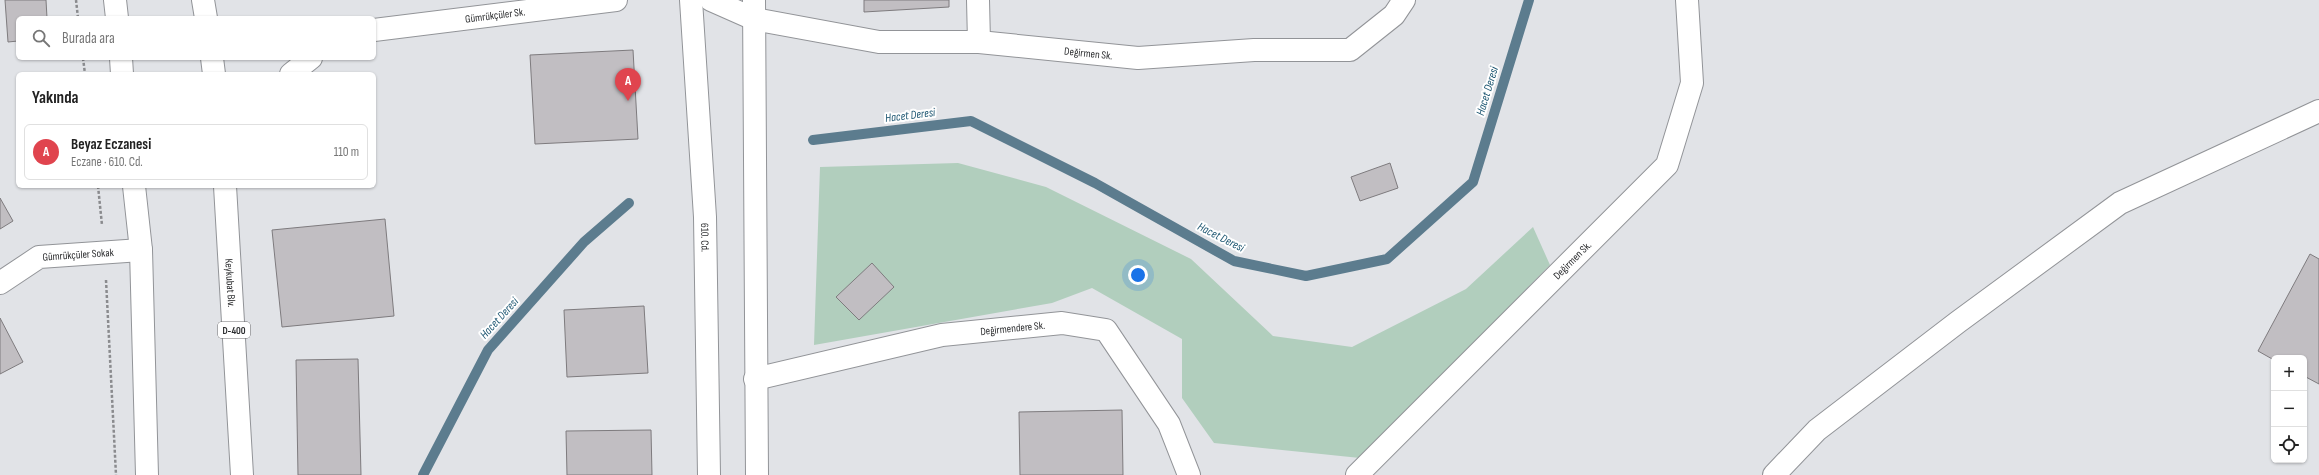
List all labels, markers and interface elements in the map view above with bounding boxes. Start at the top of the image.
street label: Gümrükçüler Sk. [464,5,526,26]
search box [16,16,376,60]
icon: search [30,27,52,49]
text: Burada ara [62,29,115,48]
street label: Değirmen Sk. [1064,45,1113,62]
water label: Hacet Deresi [1473,64,1502,117]
pin: A [615,68,641,101]
text: Yakında [32,88,79,108]
water label: Hacet Deresi [884,105,937,126]
text: Beyaz Eczanesi [71,135,151,154]
text: A [43,144,49,160]
text: 110 m [334,144,359,160]
text: Eczane · 610. Cd. [71,154,143,170]
water label: Hacet Deresi [1195,219,1247,256]
street label: 610. Cd. [698,223,712,252]
street label: Değirmen Sk. [1551,239,1594,282]
street label: Gümrükçüler Sokak [42,246,115,264]
street label: Keykubat Blv. [222,258,238,308]
your location [1128,265,1148,285]
water label: Hacet Deresi [477,294,522,342]
street label: Değirmendere Sk. [980,319,1046,338]
road number: D-400 [218,322,250,338]
map controls [2271,355,2307,463]
button: + [2271,355,2307,391]
button: − [2271,391,2307,427]
button: locate [2271,427,2307,463]

